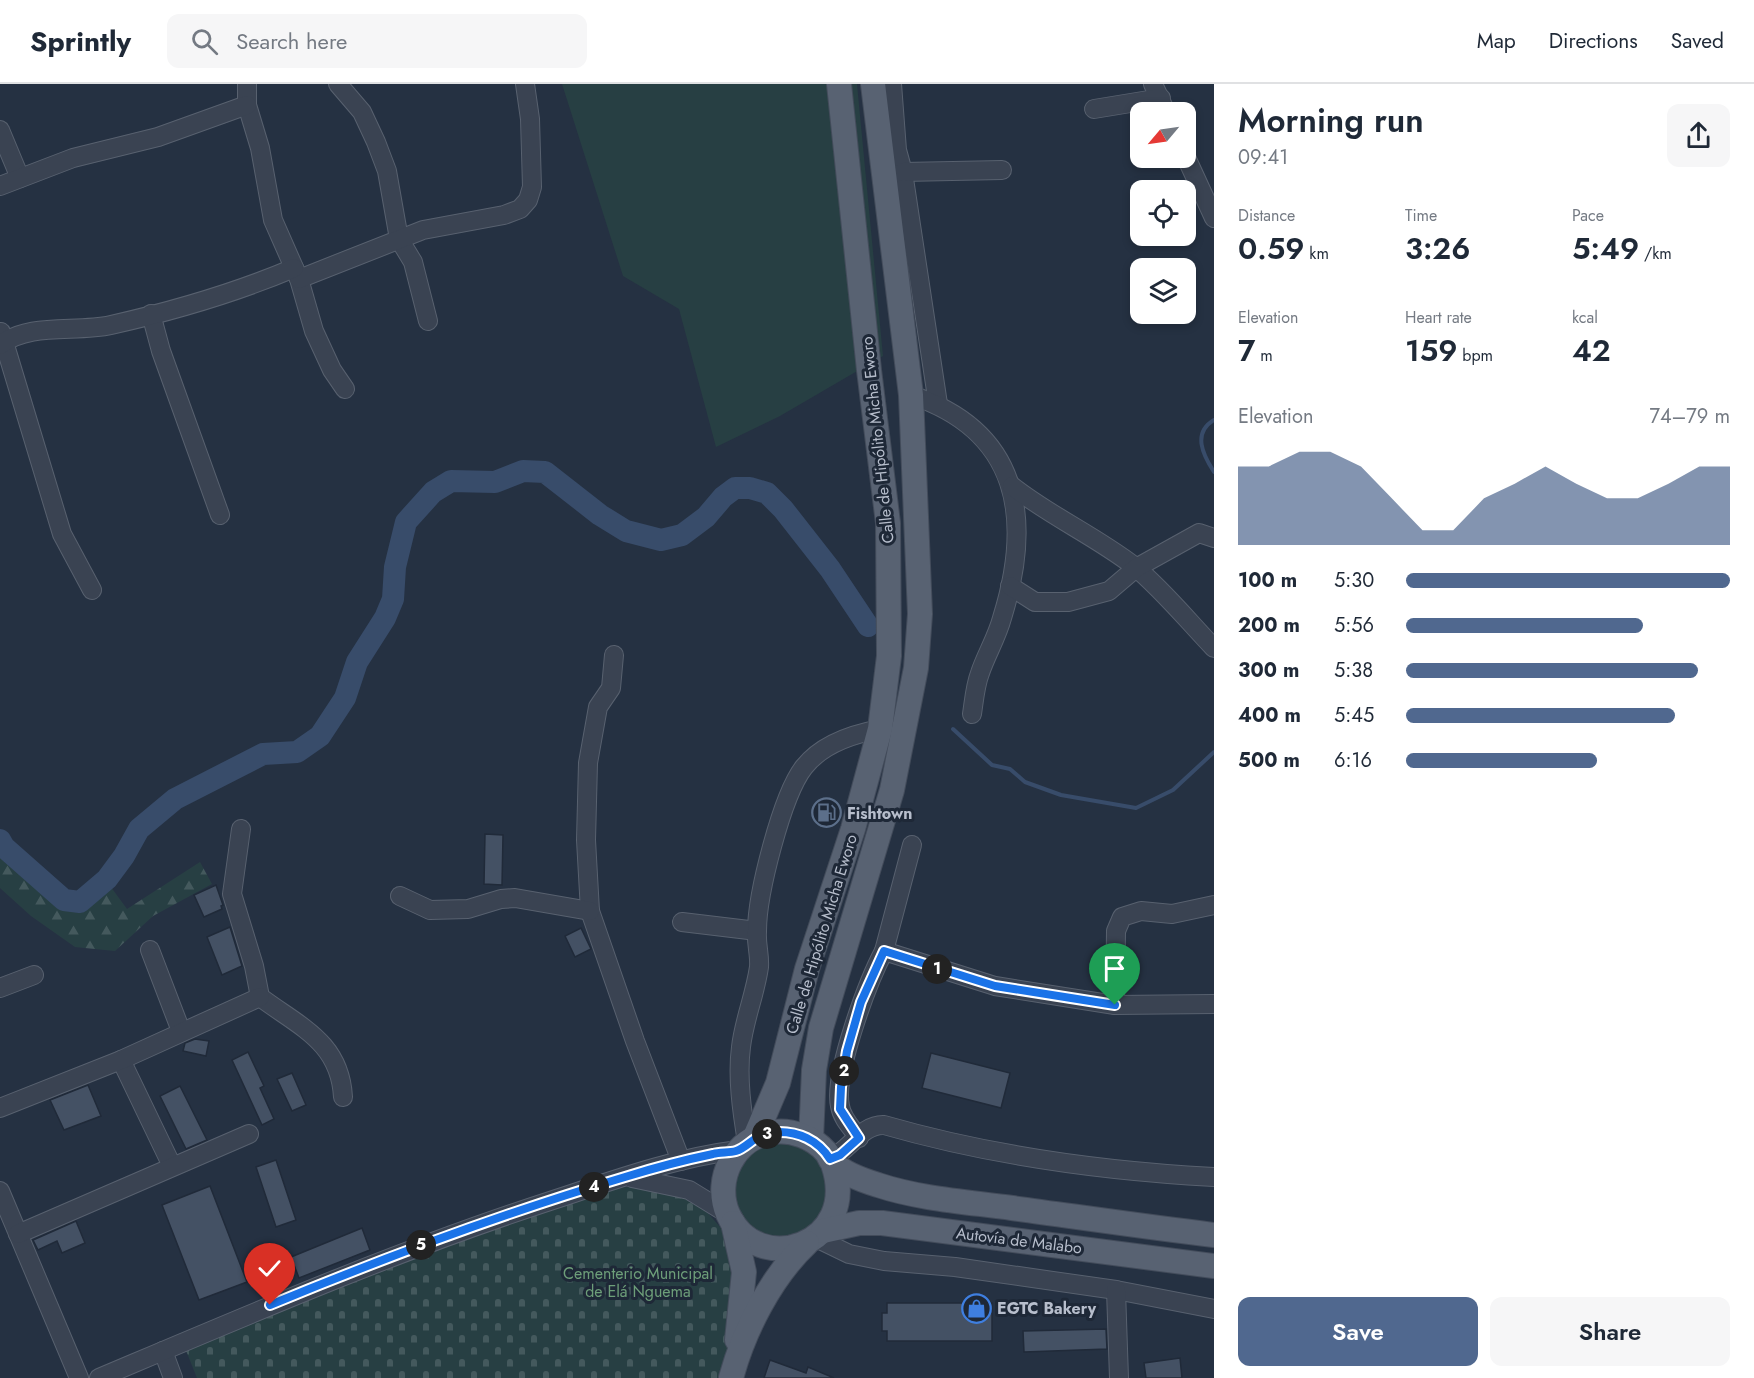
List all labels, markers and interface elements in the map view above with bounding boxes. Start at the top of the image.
search box [167,14,587,68]
text: Sprintly [30,21,131,62]
icon: search [188,25,221,58]
text: Search here [236,25,347,57]
text: Map [1477,26,1516,56]
text: Directions [1549,26,1638,56]
text: Saved [1671,26,1724,56]
text: Morning run [1238,97,1424,144]
north arrow [1130,102,1196,168]
map controls [1130,102,1196,324]
button: share [1667,104,1730,167]
text: 09:41 [1238,143,1288,172]
button: locate [1130,180,1196,246]
text: Distance [1238,204,1295,227]
text: Time [1405,204,1437,227]
text: Pace [1572,204,1604,227]
text: 0.59 [1238,227,1305,270]
text: 3:26 [1405,227,1470,270]
text: 5:49 [1572,227,1639,270]
text: km [1305,242,1329,265]
text: /km [1639,242,1672,265]
button: layers [1130,258,1196,324]
text: Elevation [1238,306,1298,329]
text: Heart rate [1405,306,1472,329]
text: kcal [1572,306,1598,329]
text: 7 [1238,329,1255,372]
text: 159 [1405,329,1458,372]
text: 42 [1572,329,1611,372]
street label: Calle de Hipólito Micha Eworo [855,335,900,544]
text: m [1255,344,1273,367]
text: bpm [1458,344,1493,367]
text: Elevation [1238,402,1313,431]
text: 74–79 m [1649,402,1730,431]
text: 100 m [1238,566,1297,595]
text: 5:30 [1334,566,1374,595]
text: 200 m [1238,611,1300,640]
text: 5:56 [1334,611,1374,640]
text: 300 m [1238,656,1299,685]
text: 5:38 [1334,656,1373,685]
text: 400 m [1238,701,1301,730]
text: 5:45 [1334,701,1374,730]
text: 500 m [1238,746,1300,775]
text: 6:16 [1334,746,1372,775]
fuel station icon: Fishtown [810,797,842,829]
place label: Fishtown [847,802,912,825]
street label: Calle de Hipólito Micha Eworo [780,831,863,1037]
pin [1089,943,1140,1005]
icon: arrive [1098,952,1131,985]
pin: 1 [922,954,952,984]
text: 1 [933,957,941,980]
pin: 2 [829,1056,859,1086]
text: 2 [839,1059,849,1082]
pin: 3 [752,1119,782,1149]
text: 3 [762,1122,772,1145]
pin: 4 [579,1172,609,1202]
text: 4 [588,1175,600,1198]
street label: Autovía de Malabo [955,1221,1083,1260]
pin: 5 [406,1230,436,1260]
text: 5 [416,1233,426,1256]
pin [244,1243,295,1305]
icon: check [253,1252,286,1285]
park label: Cementerio Municipal de Elá Nguema [563,1262,713,1303]
shop icon: EGTC Bakery [960,1292,992,1324]
place label: EGTC Bakery [997,1297,1097,1320]
button: Save [1238,1297,1478,1366]
button: Share [1490,1297,1730,1366]

